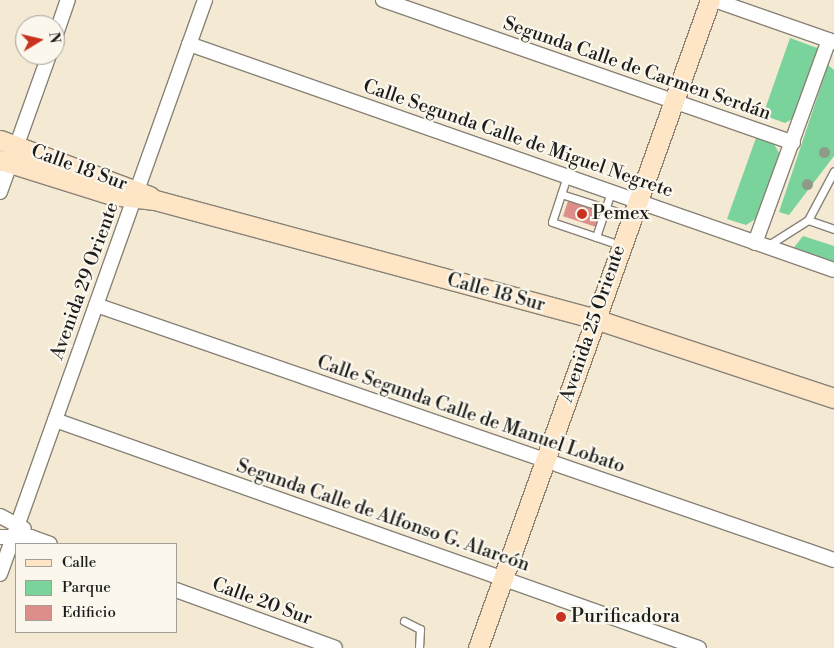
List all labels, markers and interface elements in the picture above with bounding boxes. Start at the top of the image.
street label: Segunda Calle de Carmen Serdán [500,12,774,126]
north arrow [15,15,65,65]
text: N [44,31,64,45]
street label: Calle Segunda Calle de Miguel Negrete [360,75,676,203]
street label: Calle 18 Sur [28,140,130,196]
street label: Avenida 29 Oriente [46,199,124,363]
place label: Pemex [592,203,649,225]
marker: Pemex [576,208,588,220]
street label: Avenida 25 Oriente [555,242,631,406]
street label: Calle 18 Sur [444,269,548,317]
street label: Calle Segunda Calle de Manuel Lobato [314,351,628,479]
street label: Segunda Calle de Alfonso G. Alarcón [233,455,533,577]
legend [15,543,178,633]
text: Calle [62,553,96,572]
street label: Calle 20 Sur [209,573,315,631]
text: Parque [62,578,111,597]
text: Edificio [62,603,116,622]
place label: Purificadora [571,606,680,628]
marker: Purificadora [555,611,567,623]

